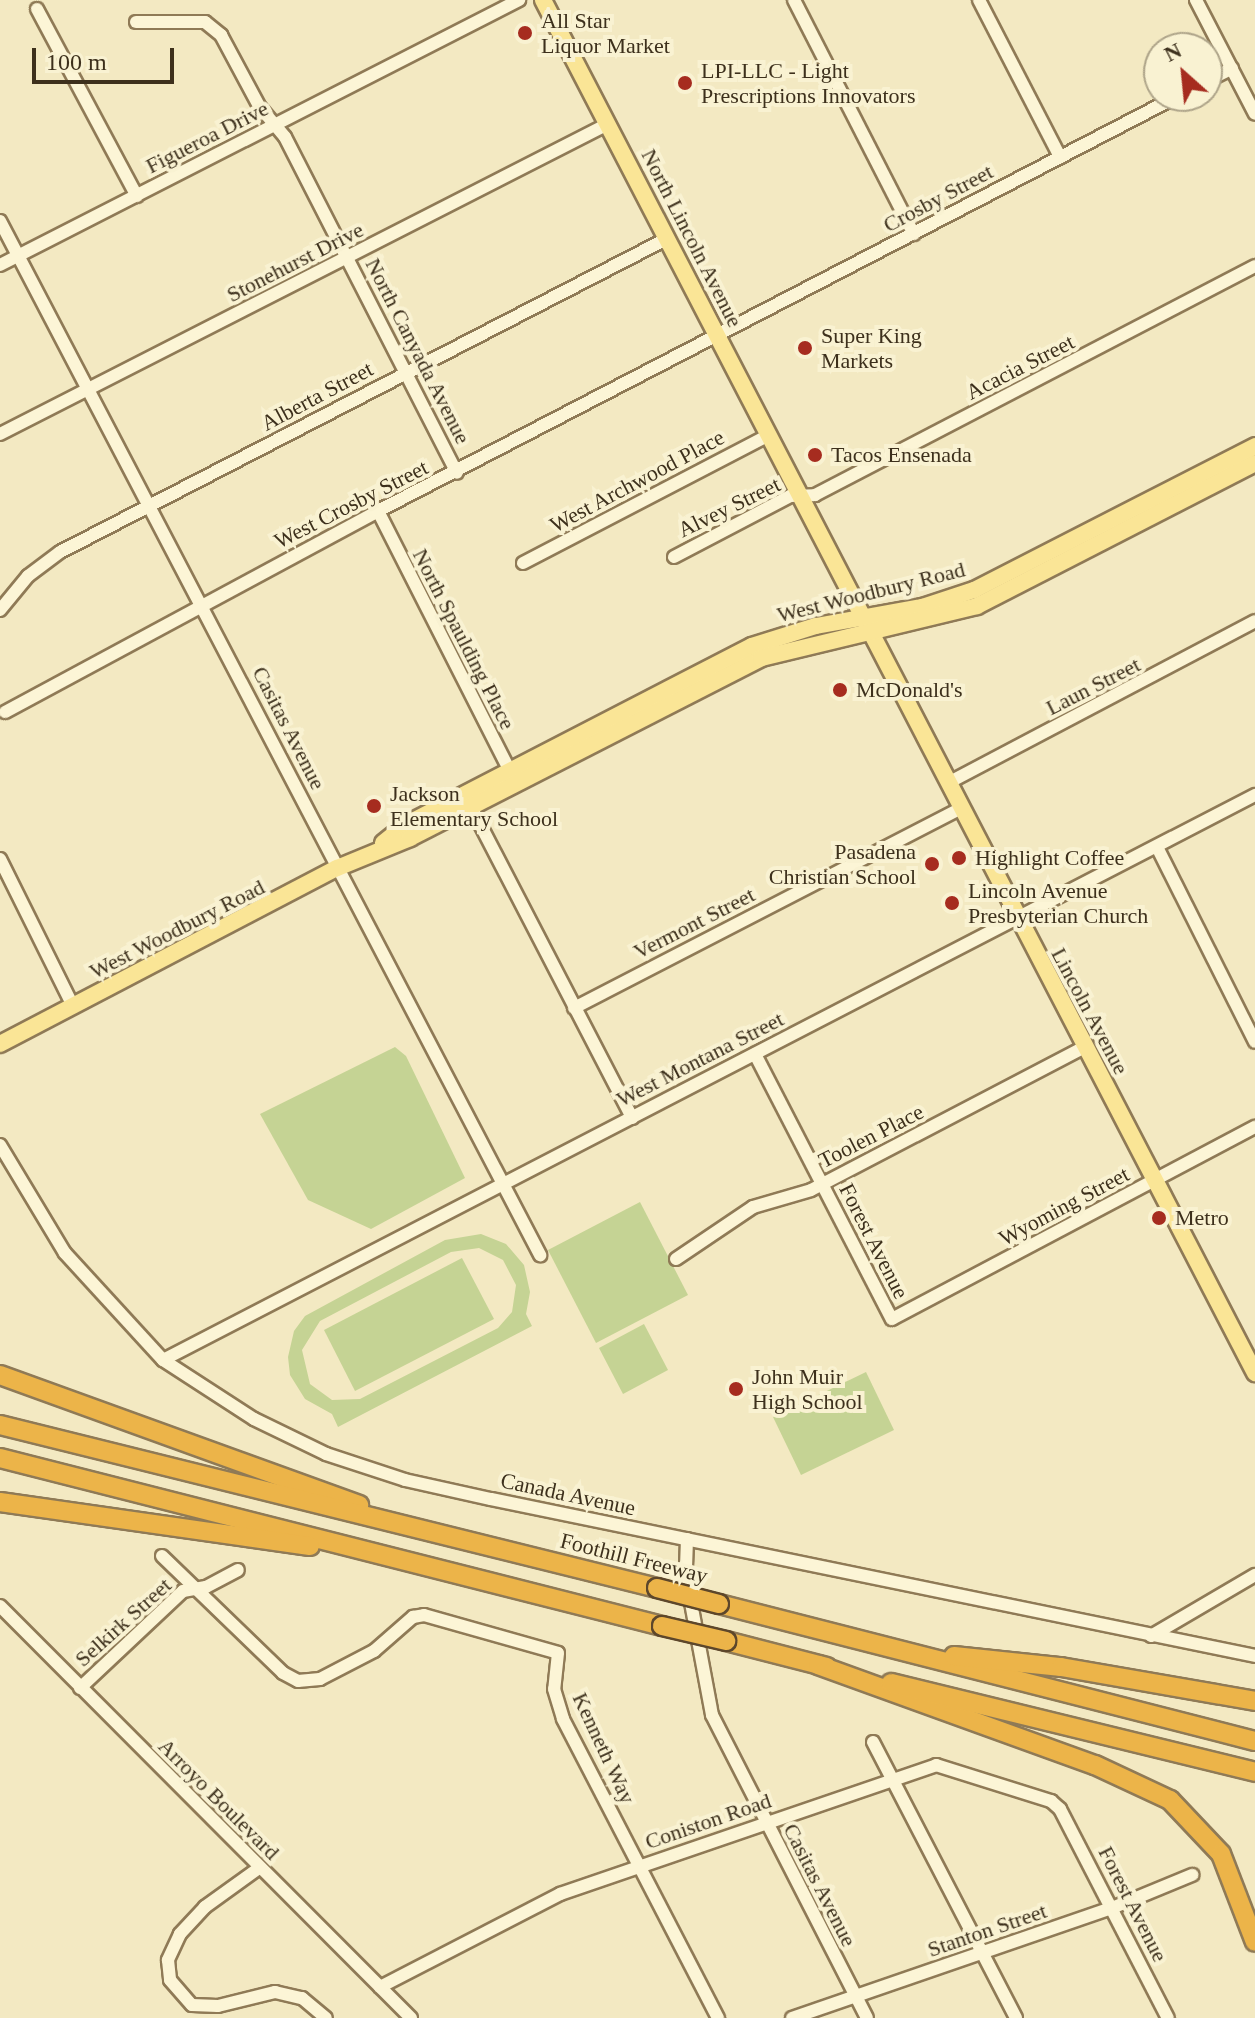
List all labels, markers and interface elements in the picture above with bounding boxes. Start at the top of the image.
place label: All Star Liquor Market [541,7,670,58]
marker: All Star Liquor Market [516,24,534,42]
scale bar [36,32,178,82]
north arrow [1143,32,1223,112]
text: N [1160,37,1186,67]
text: 100 m [46,49,107,75]
place label: LPI-LLC - Light Prescriptions Innovators [701,57,915,108]
marker: LPI-LLC - Light Prescriptions Innovators [676,74,694,92]
street label: Figueroa Drive [141,95,273,179]
street label: North Lincoln Avenue [635,144,749,332]
street label: Crosby Street [879,158,997,238]
street label: Stonehurst Drive [222,216,368,308]
street label: North Canyada Avenue [359,253,477,449]
place label: Super King Markets [821,322,922,374]
street label: Acacia Street [961,328,1079,406]
marker: Super King Markets [796,339,814,357]
street label: Alberta Street [257,356,377,436]
street label: West Archwood Place [545,424,729,538]
place label: Tacos Ensenada [831,442,972,468]
marker: Tacos Ensenada [806,446,824,464]
street label: West Crosby Street [270,454,432,554]
street label: Alvey Street [674,471,784,543]
street label: North Spaulding Place [407,544,521,734]
street label: West Woodbury Road [774,556,968,628]
street label: Laun Street [1042,651,1144,721]
street label: Casitas Avenue [246,661,332,795]
place label: McDonald's [856,677,963,703]
marker: McDonald's [831,681,849,699]
place label: Jackson Elementary School [390,780,558,832]
marker: Jackson Elementary School [365,797,383,815]
place label: Pasadena Christian School [769,838,916,890]
place label: Highlight Coffee [975,845,1124,871]
marker: Highlight Coffee [950,849,968,867]
marker: Pasadena Christian School [923,855,941,873]
street label: West Woodbury Road [85,873,269,985]
place label: Lincoln Avenue Presbyterian Church [968,877,1148,928]
street label: Vermont Street [629,881,759,965]
marker: Lincoln Avenue Presbyterian Church [943,894,961,912]
street label: Lincoln Avenue [1045,943,1135,1079]
street label: West Montana Street [612,1005,788,1113]
street label: Toolen Place [814,1098,928,1174]
street label: Wyoming Street [994,1161,1134,1251]
street label: Forest Avenue [833,1178,915,1304]
place label: Metro [1175,1205,1229,1231]
marker: Metro [1150,1209,1168,1227]
place label: John Muir High School [752,1363,863,1414]
marker: John Muir High School [727,1380,745,1398]
street label: Canada Avenue [498,1467,638,1521]
street label: Foothill Freeway [558,1527,710,1589]
street label: Selkirk Street [69,1572,177,1672]
street label: Kenneth Way [567,1688,641,1808]
street label: Arroyo Boulevard [153,1733,285,1865]
street label: Coniston Road [642,1787,774,1855]
street label: Casitas Avenue [777,1818,863,1952]
street label: Forest Avenue [1092,1841,1174,1967]
street label: Stanton Street [924,1897,1050,1963]

